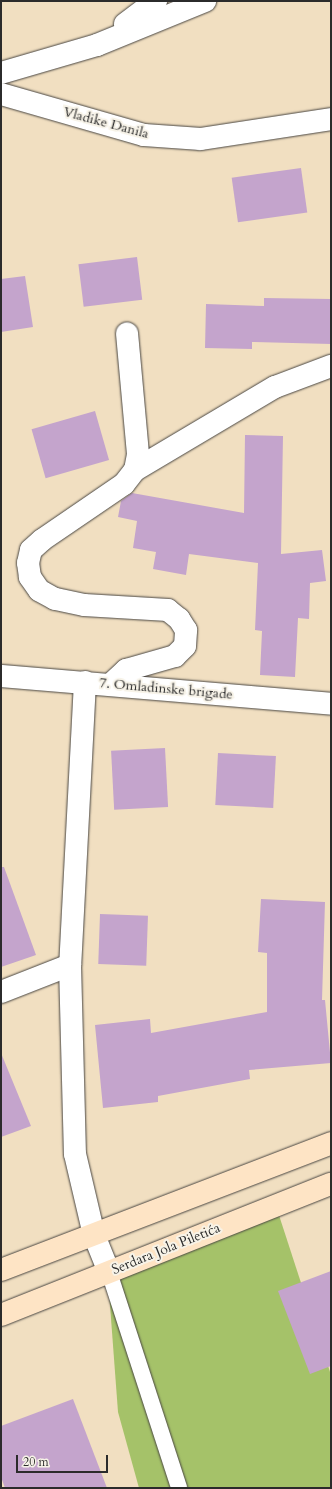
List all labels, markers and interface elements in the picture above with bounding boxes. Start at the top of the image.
street label: Vladike Danila [61,104,151,142]
street label: 7. Omladinske brigade [99,675,233,703]
street label: Serdara Jola Piletića [109,1220,223,1278]
scale bar [18,1447,110,1473]
text: 20 m [23,1454,49,1470]

